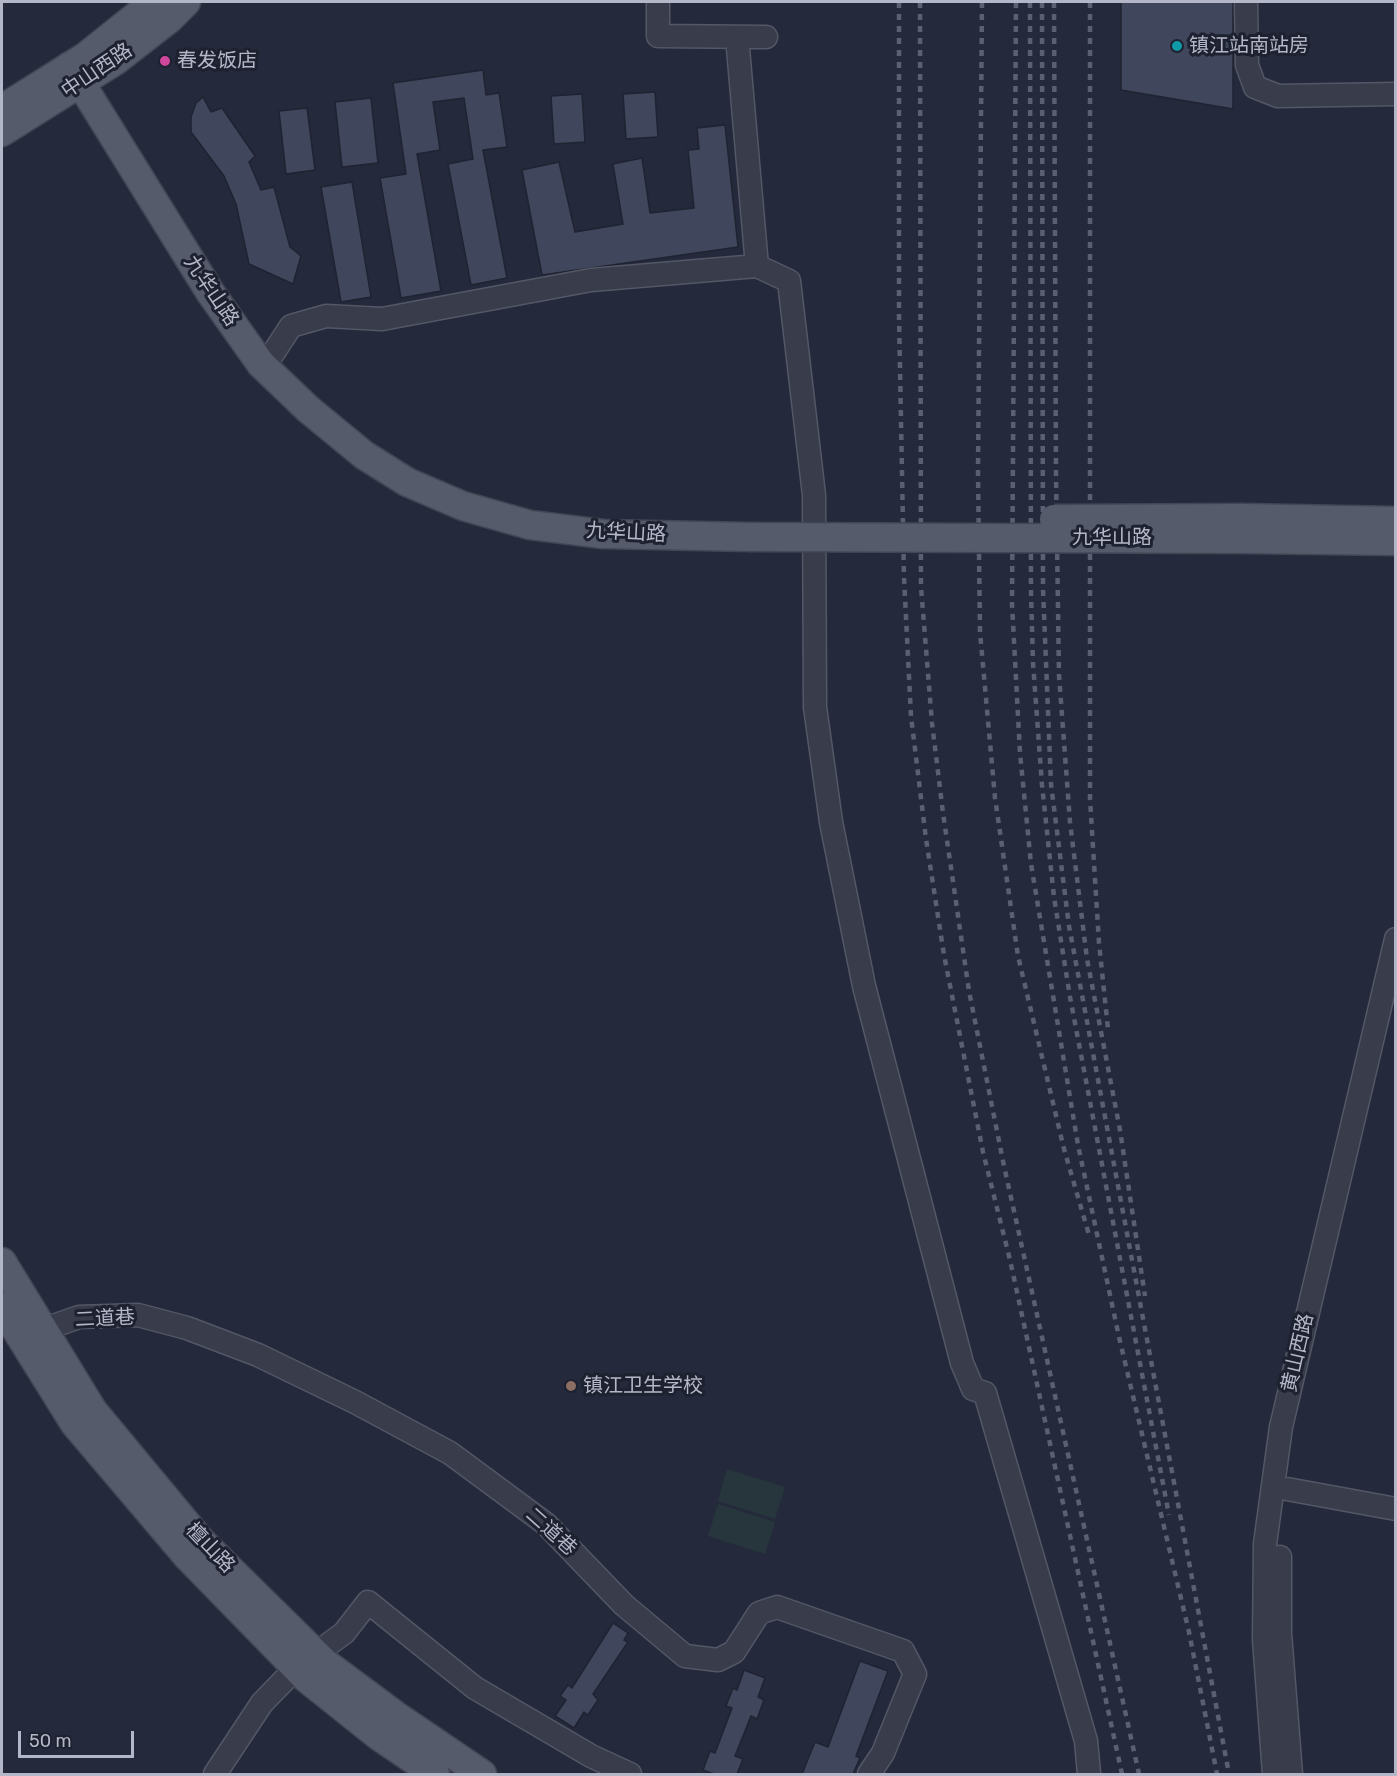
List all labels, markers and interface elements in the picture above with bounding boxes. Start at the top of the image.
place label: 镇江站南站房 [1189,34,1309,58]
street label: 中山西路 [57,39,137,103]
marker: 镇江站南站房 [1170,39,1184,53]
place label: 春发饭店 [177,49,257,73]
marker: 春发饭店 [158,54,172,68]
street label: 九华山路 [179,251,243,331]
street label: 九华山路 [585,519,667,547]
street label: 九华山路 [1072,526,1152,550]
street label: 二道巷 [74,1305,136,1333]
street label: 黄山西路 [1277,1311,1319,1395]
place label: 镇江卫生学校 [583,1374,703,1398]
marker: 镇江卫生学校 [564,1379,578,1393]
street label: 二道巷 [521,1503,581,1561]
street label: 檀山路 [181,1518,239,1578]
scale bar [21,1719,136,1757]
text: 50 m [29,1730,72,1752]

